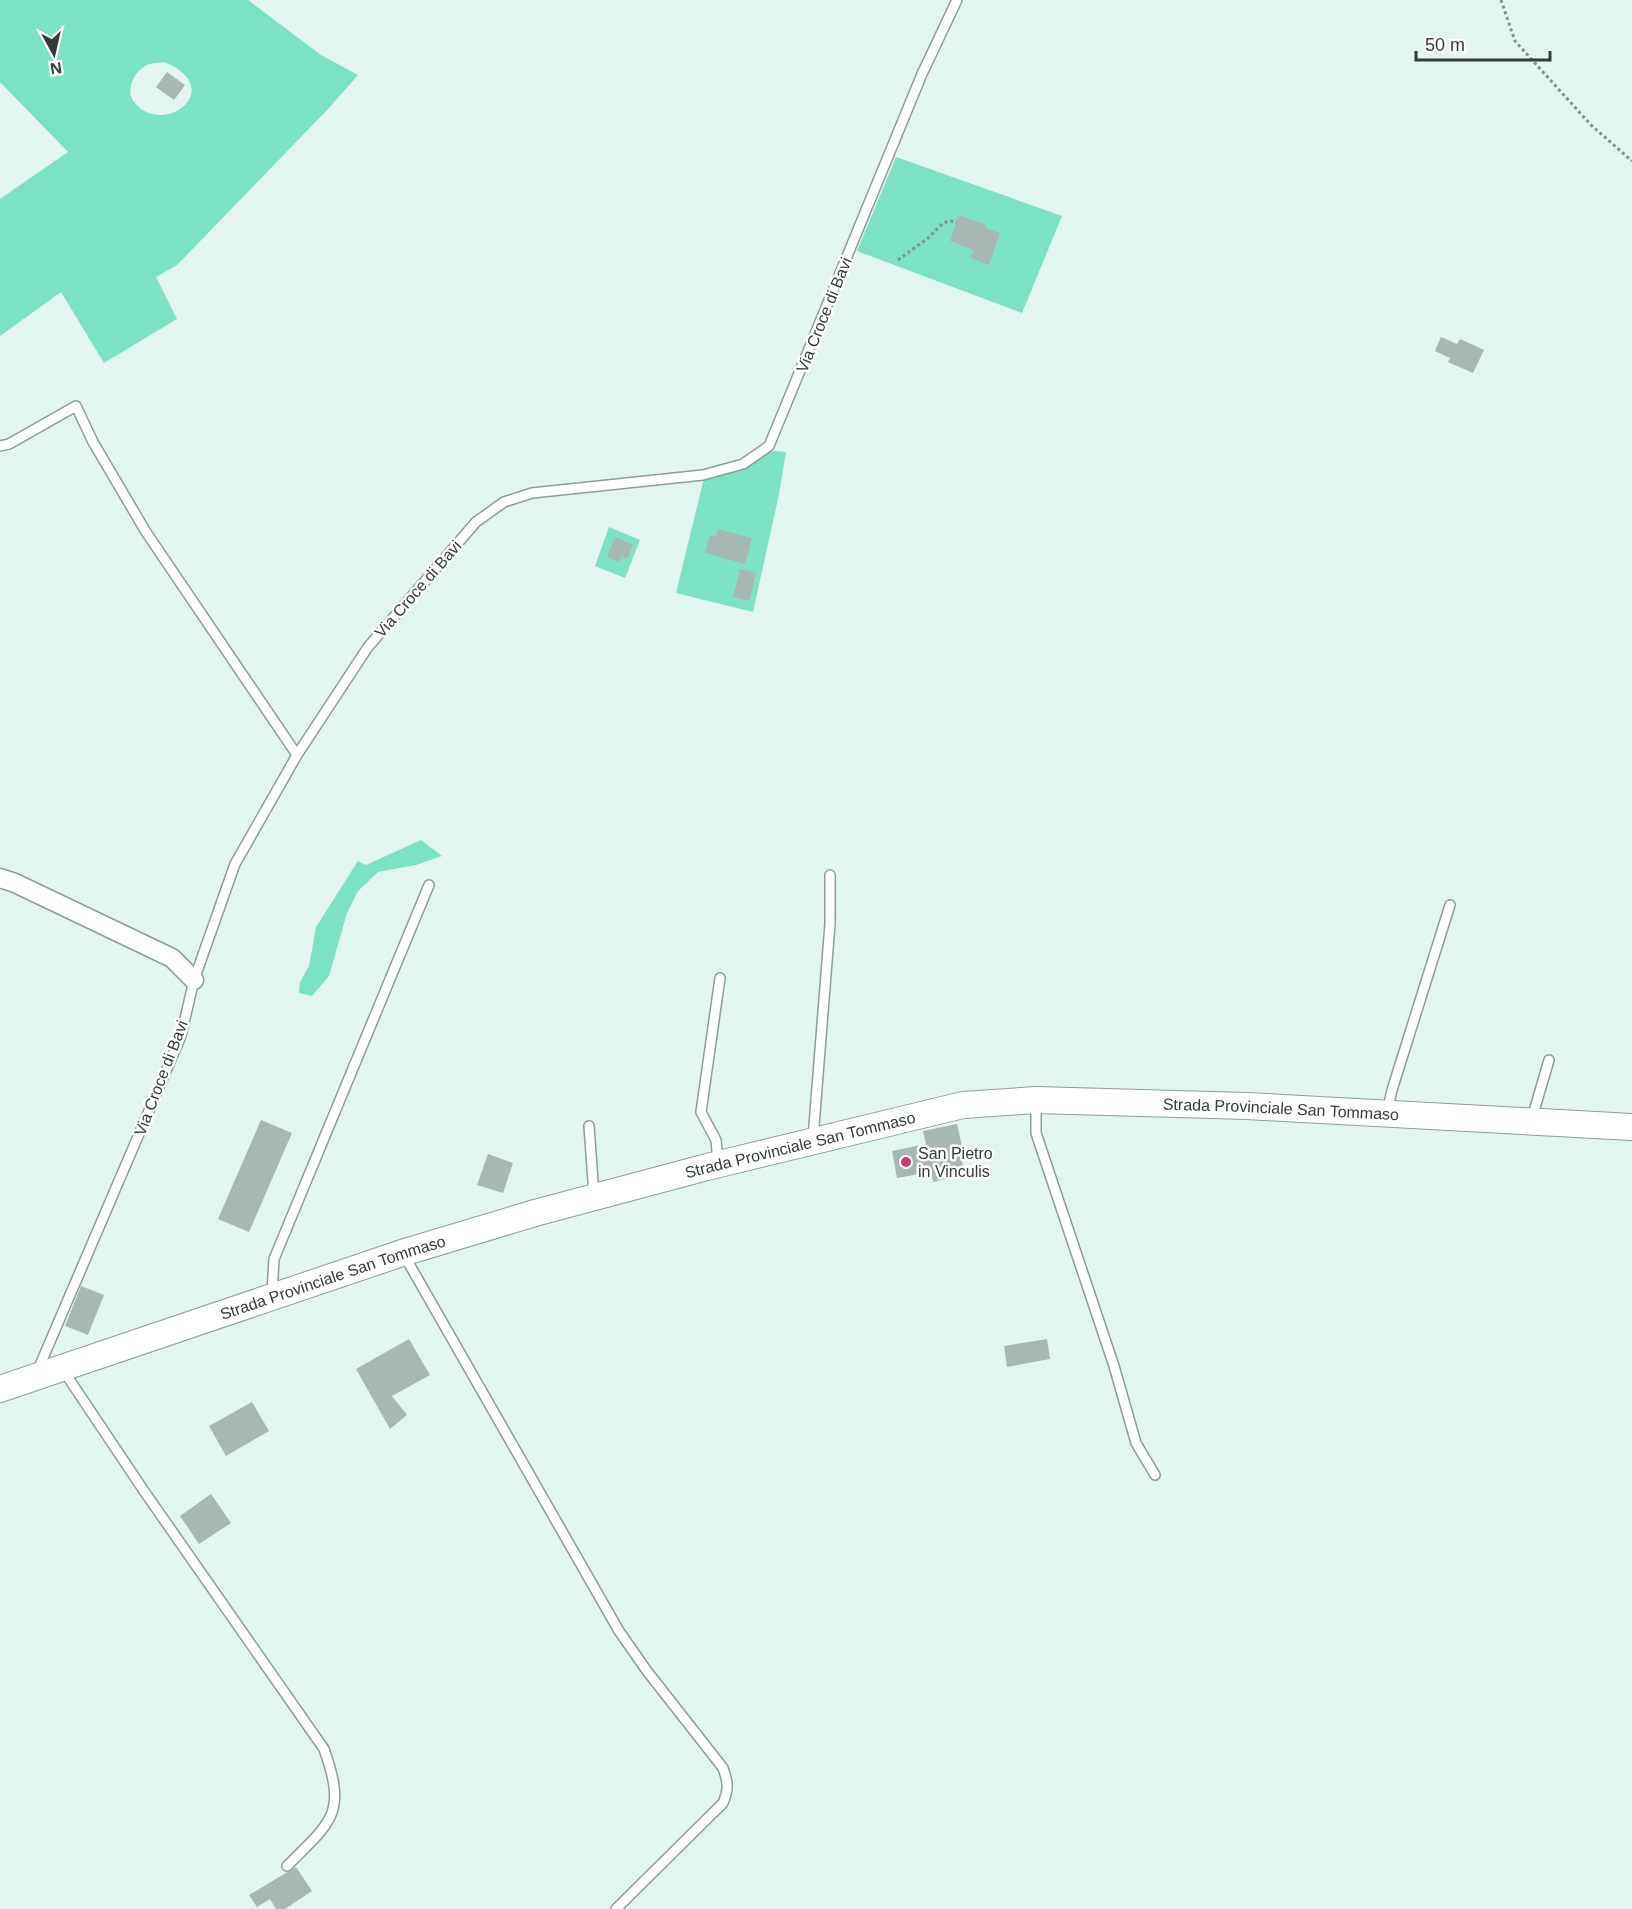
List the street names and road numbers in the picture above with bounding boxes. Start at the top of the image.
street label: Via Croce di Bavi [793,255,855,375]
street label: Via Croce di Bavi [371,537,465,641]
street label: Via Croce di Bavi [131,1018,191,1138]
street label: Strada Provinciale San Tommaso [1163,1095,1400,1123]
street label: Strada Provinciale San Tommaso [683,1108,917,1181]
street label: Strada Provinciale San Tommaso [218,1232,447,1322]

